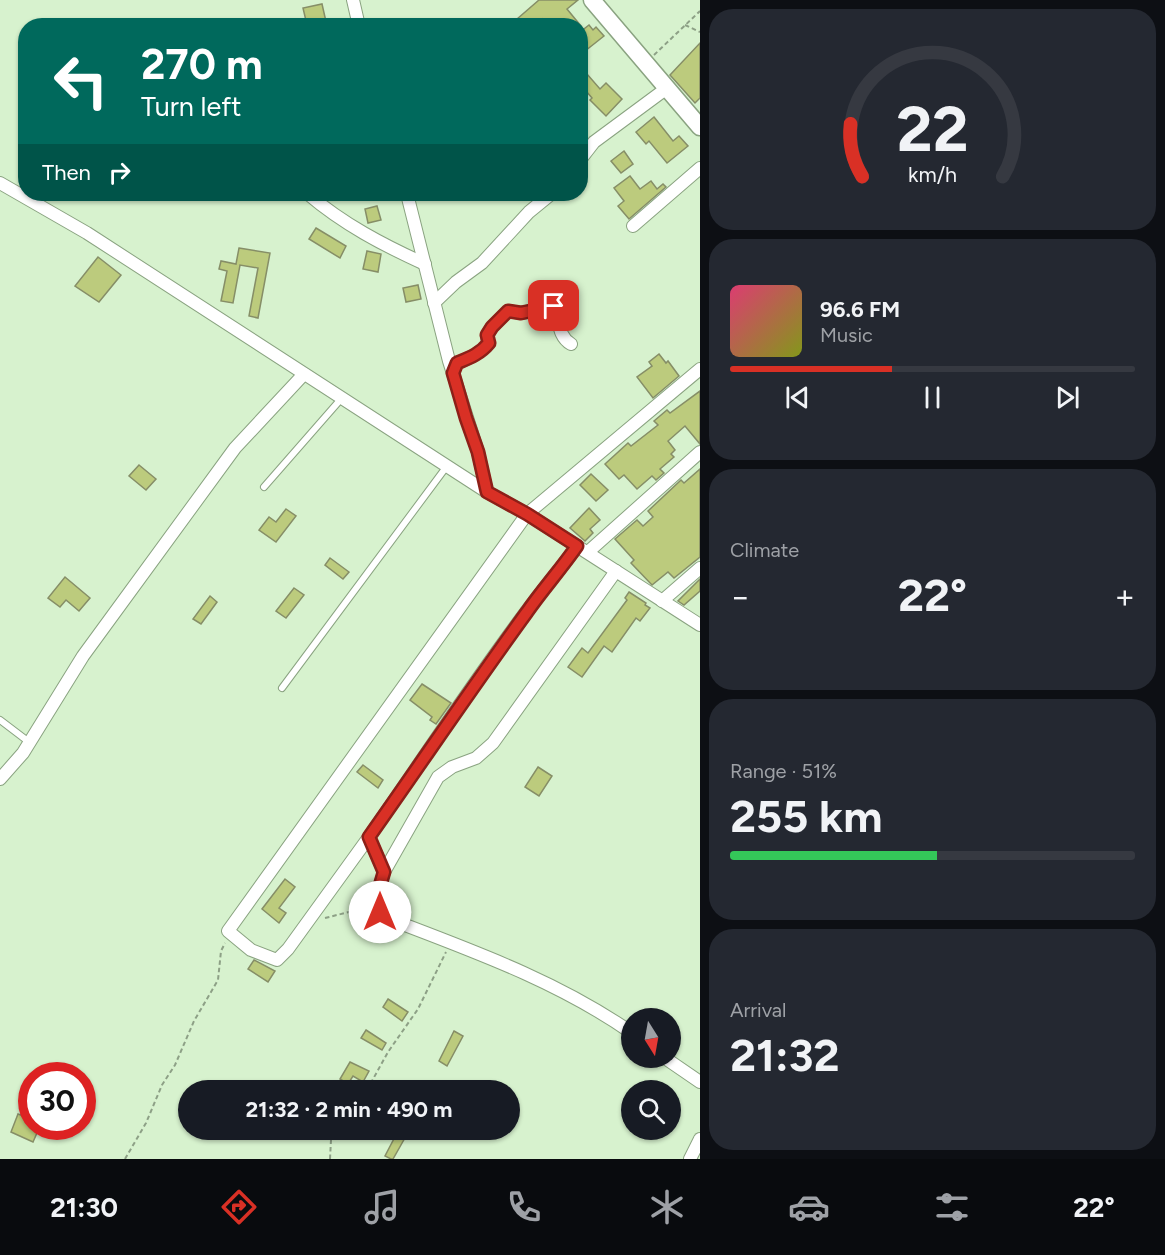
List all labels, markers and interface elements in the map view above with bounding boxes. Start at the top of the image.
text: 270 m [141,39,263,90]
icon: left [42,42,120,120]
text: Turn left [141,90,241,123]
text: 22 [896,92,969,167]
icon: right [103,156,136,189]
text: Then [42,159,91,186]
text: km/h [908,162,957,187]
pin [528,280,579,331]
icon: arrive [537,289,570,322]
text: 96.6 FM [820,296,900,323]
text: Music [820,323,873,347]
icon: previous [781,381,814,414]
icon: pause [916,381,949,414]
icon: next [1051,381,1084,414]
text: Climate [730,538,799,562]
text: 22° [898,568,967,622]
text: − [730,577,751,616]
text: + [1114,577,1135,616]
text: Range · 51% [730,759,837,783]
text: 255 km [730,789,883,843]
position arrow [348,880,412,944]
text: Arrival [730,998,786,1022]
north arrow [621,1008,681,1068]
map controls [621,1008,681,1140]
text: 21:32 [730,1028,840,1082]
speed limit sign: 30 [18,1062,96,1140]
button: search [621,1080,681,1140]
text: 21:32 · 2 min · 490 m [246,1096,452,1123]
icon: directions [218,1186,260,1228]
icon: music [361,1186,403,1228]
icon: phone [503,1186,545,1228]
icon: climate [646,1186,688,1228]
icon: car [788,1186,830,1228]
icon: filters [931,1186,973,1228]
text: 21:30 [50,1191,118,1224]
text: 22° [1073,1191,1115,1224]

